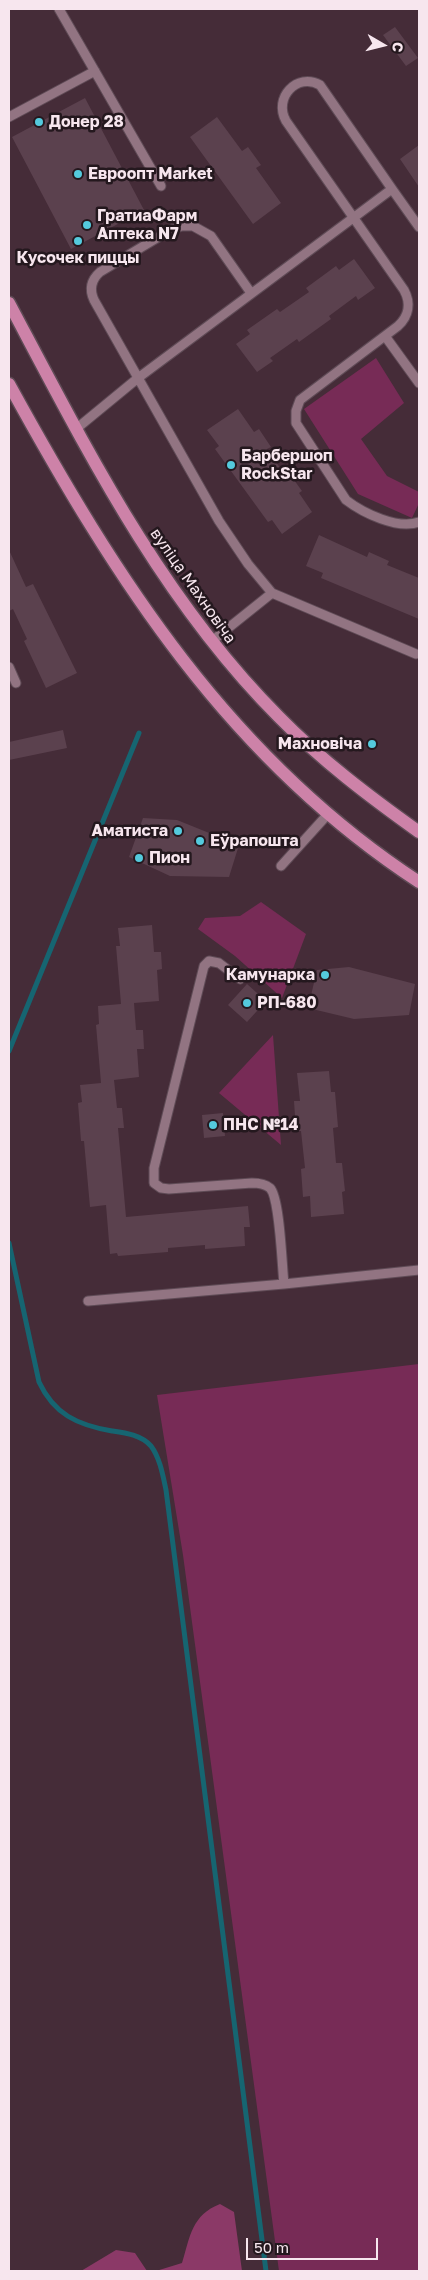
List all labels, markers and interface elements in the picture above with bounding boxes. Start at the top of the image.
north arrow [358,20,408,70]
text: С [389,41,407,53]
place label: Донер 28 [49,112,124,132]
marker: Донер 28 [33,116,45,128]
place label: Евроопт Market [88,164,213,184]
marker: Евроопт Market [72,168,84,180]
place label: ГратиаФарм Аптека N7 [97,206,197,244]
marker: ГратиаФарм Аптека N7 [81,219,93,231]
marker: Кусочек пиццы [72,235,84,247]
place label: Кусочек пиццы [17,248,139,268]
place label: Барбершоп RockStar [241,446,333,484]
marker: Барбершоп RockStar [225,459,237,471]
street label: вуліца Махновіча [146,525,240,647]
place label: Махновіча [278,734,362,754]
marker: Махновіча [366,738,378,750]
place label: Аматиста [92,821,168,841]
marker: Аматиста [172,825,184,837]
place label: Еўрапошта [210,831,298,851]
marker: Еўрапошта [194,835,206,847]
place label: Пион [149,848,190,868]
marker: Пион [133,852,145,864]
place label: Камунарка [226,965,315,985]
marker: Камунарка [319,969,331,981]
place label: РП-680 [257,993,317,1013]
marker: РП-680 [241,997,253,1009]
place label: ПНС №14 [223,1115,299,1135]
marker: ПНС №14 [207,1119,219,1131]
scale bar [248,2228,380,2260]
text: 50 m [254,2238,289,2256]

